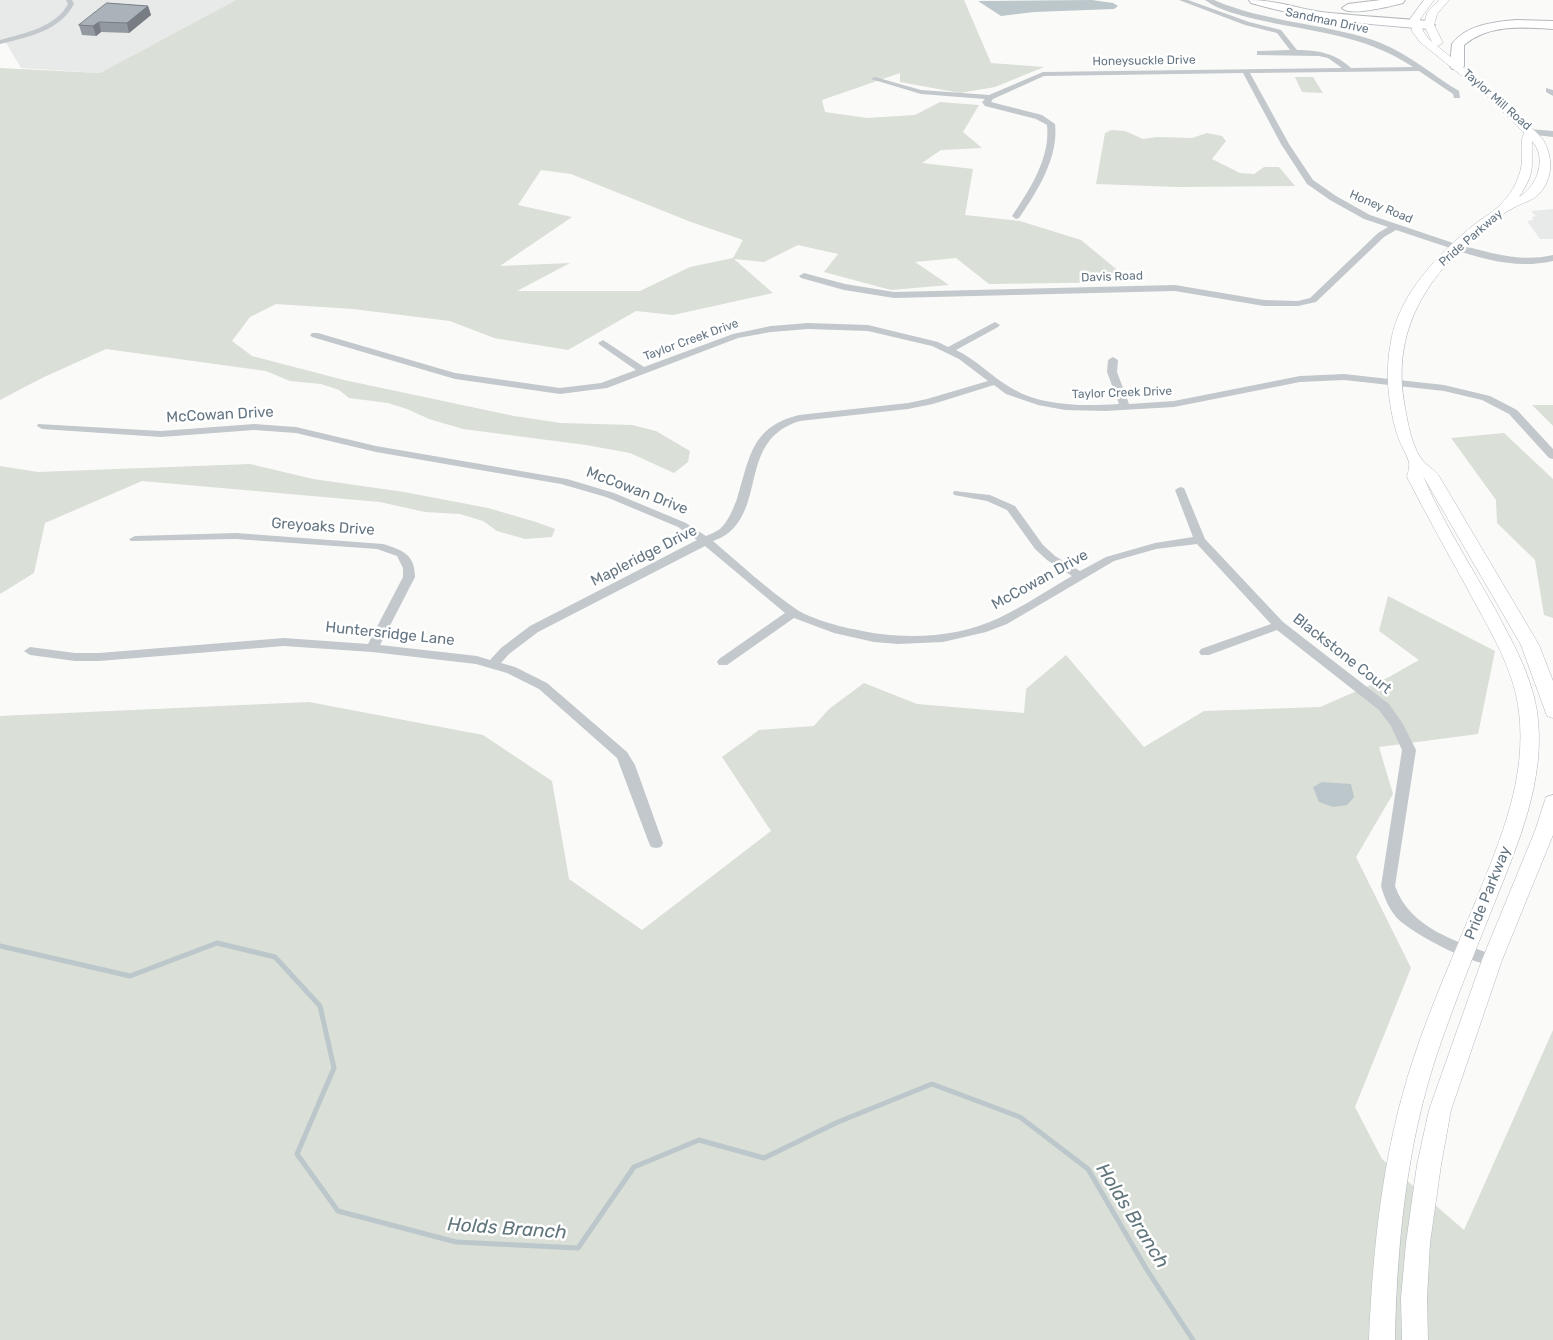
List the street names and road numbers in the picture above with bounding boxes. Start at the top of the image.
street label: Sandman Drive [1284,5,1370,37]
street label: Honeysuckle Drive [1092,53,1196,69]
street label: Taylor Mill Road [1460,66,1534,134]
street label: Honey Road [1347,187,1415,227]
street label: Pride Parkway [1436,206,1506,270]
street label: Davis Road [1081,269,1143,285]
street label: Taylor Creek Drive [641,316,741,364]
street label: Taylor Creek Drive [1072,384,1172,402]
street label: McCowan Drive [166,403,274,427]
street label: McCowan Drive [584,463,690,519]
street label: Greyoaks Drive [271,514,375,540]
street label: Mapleridge Drive [588,522,700,590]
street label: McCowan Drive [989,546,1091,614]
street label: Blackstone Court [1289,610,1395,698]
street label: Huntersridge Lane [324,618,456,650]
street label: Pride Parkway [1461,844,1515,942]

